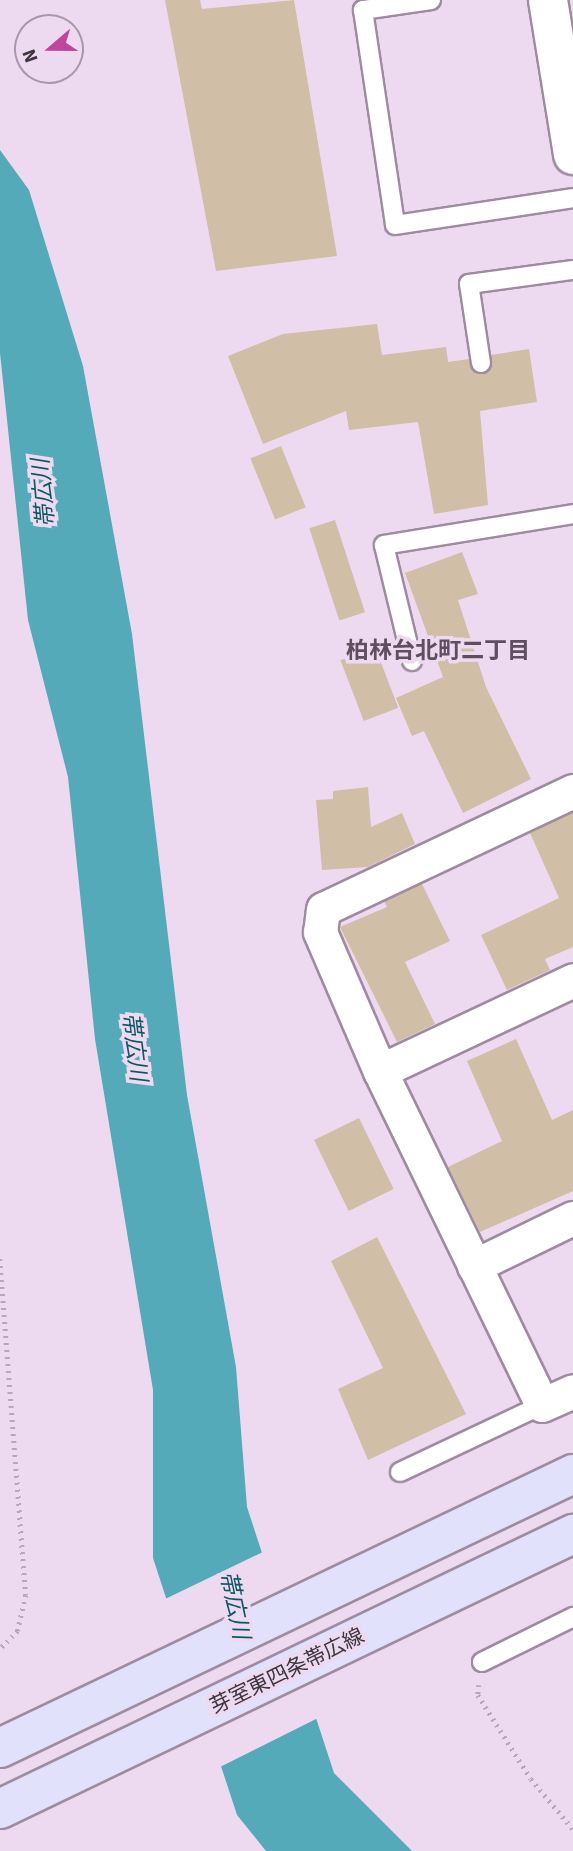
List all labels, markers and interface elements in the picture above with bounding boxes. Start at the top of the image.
north arrow [14,14,84,84]
text: N [16,45,46,66]
water label: 帯広川 [27,457,61,529]
district label: 柏林台北町二丁目 [346,637,530,665]
water label: 帯広川 [116,1011,152,1083]
water label: 帯広川 [213,1568,255,1642]
street label: 芽室東四条帯広線 [206,1623,368,1719]

